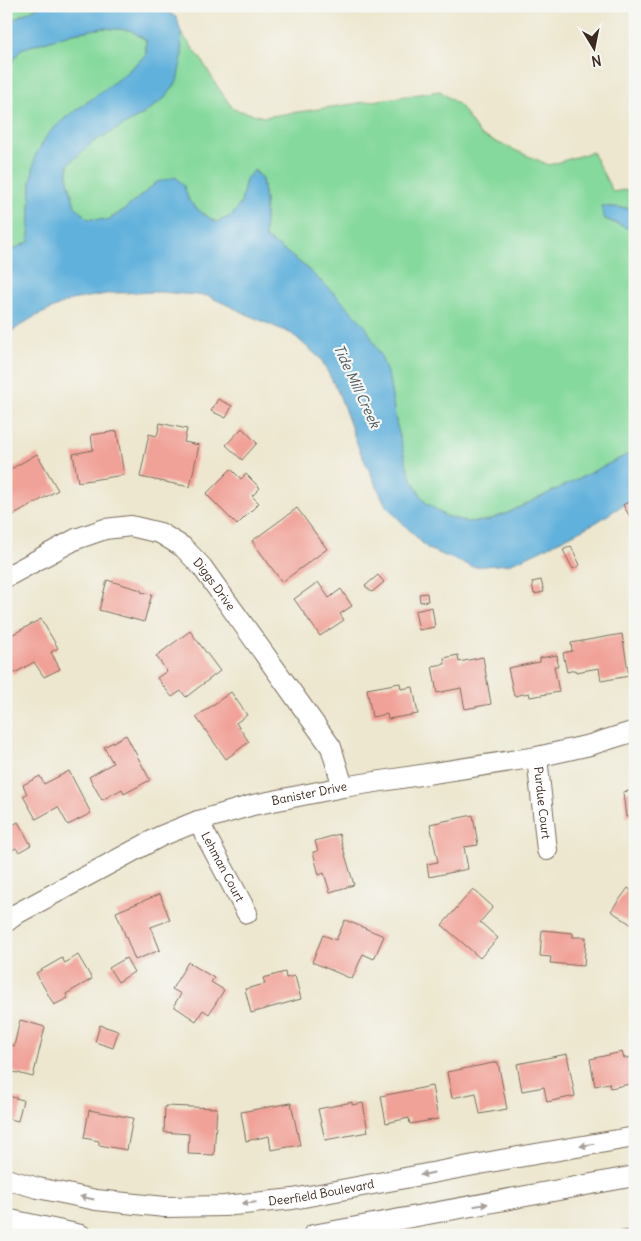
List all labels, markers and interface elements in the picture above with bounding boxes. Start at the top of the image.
north arrow [568,22,618,72]
text: N [590,51,603,71]
water label: Tide Mill Creek [330,341,385,431]
street label: Diggs Drive [190,555,239,613]
street label: Purdue Court [531,766,554,840]
street label: Banister Drive [270,779,348,808]
street label: Lehman Court [198,829,248,904]
one-way arrow [578,1142,594,1150]
one-way arrow [418,1170,434,1178]
street label: Deerfield Boulevard [267,1176,375,1208]
one-way arrow [80,1194,95,1202]
one-way arrow [241,1199,257,1207]
one-way arrow [474,1200,490,1208]

